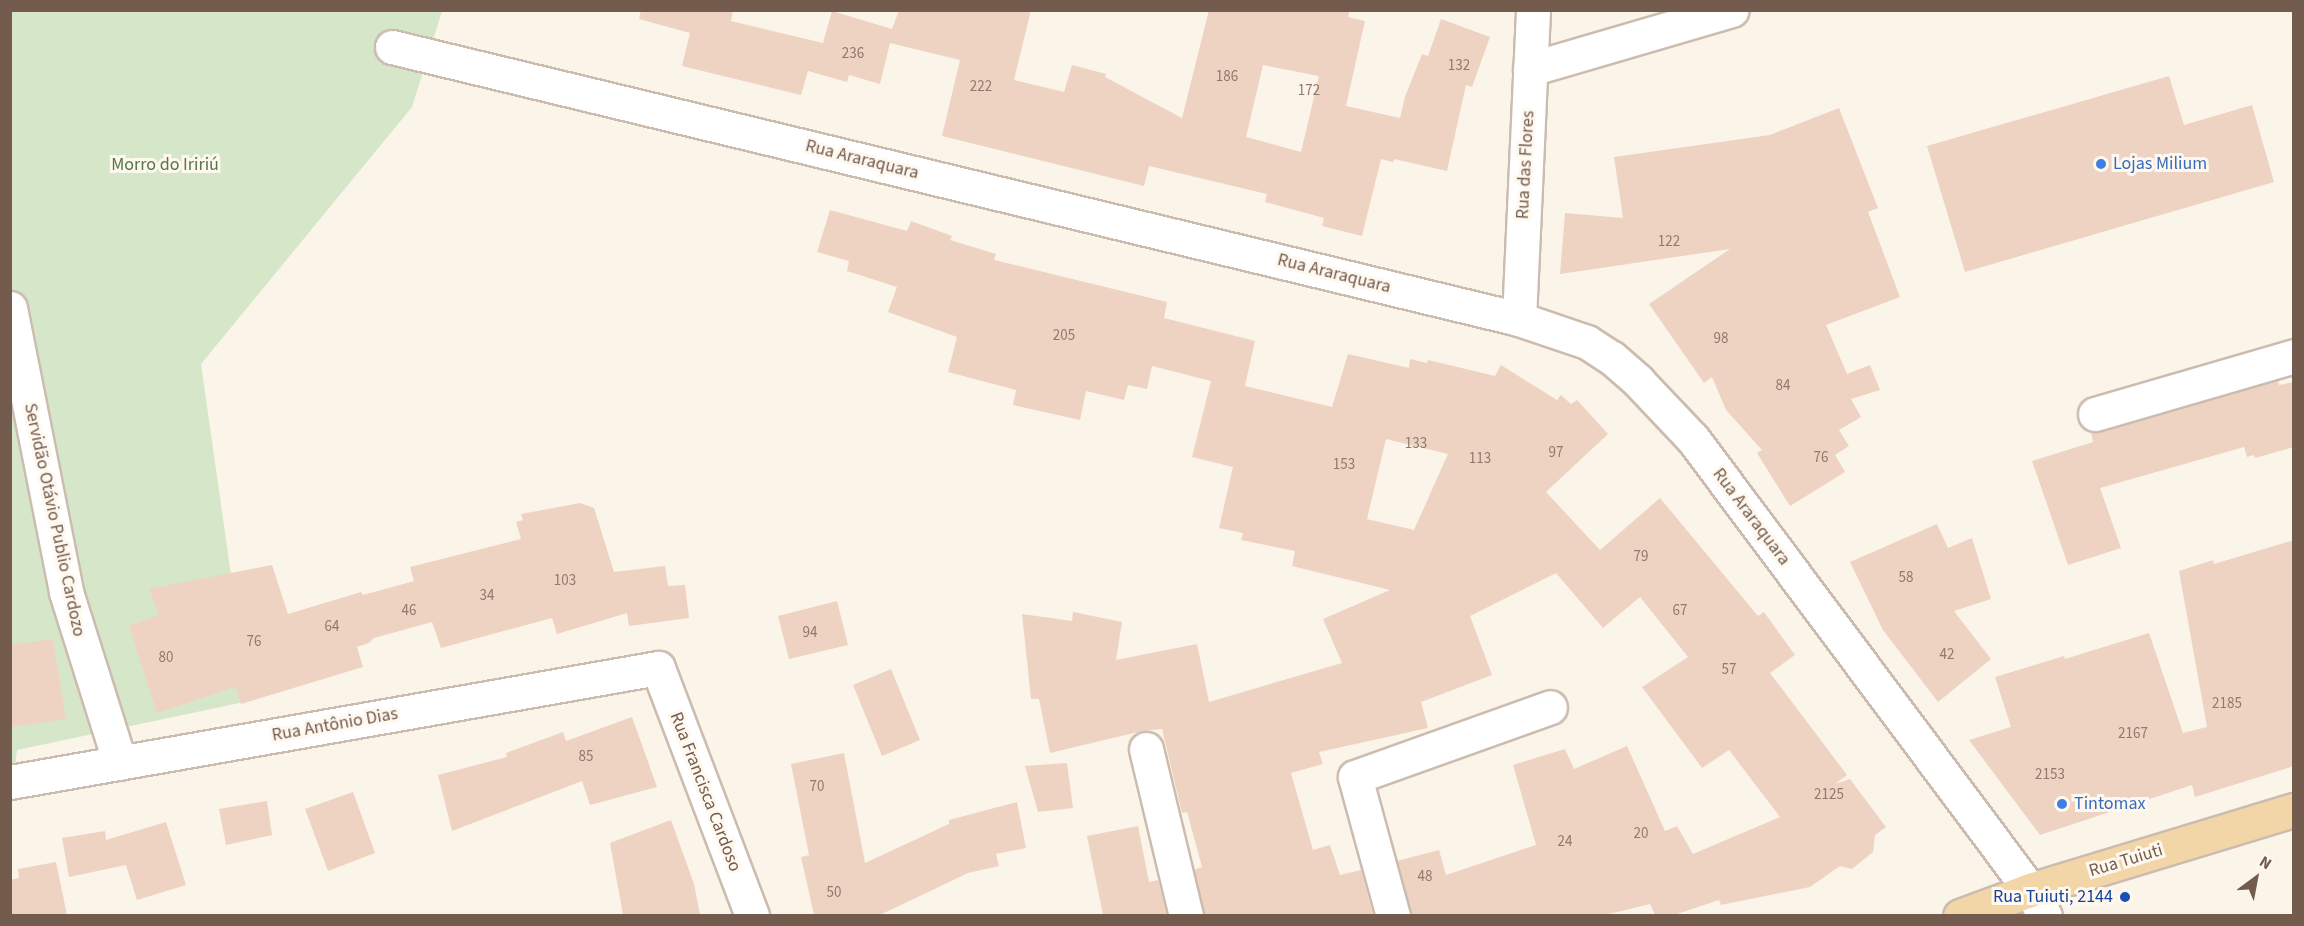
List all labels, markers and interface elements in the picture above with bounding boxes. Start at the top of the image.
house number: 236 [842,45,864,63]
house number: 132 [1448,57,1470,75]
house number: 186 [1216,68,1238,86]
house number: 222 [970,78,992,96]
house number: 172 [1298,82,1320,100]
street label: Rua das Flores [1512,110,1540,220]
street label: Rua Araraquara [803,135,921,185]
place label: Lojas Milium [2113,153,2207,175]
park label: Morro do Iririú [111,154,219,176]
marker: Lojas Milium [2094,157,2108,171]
house number: 122 [1658,233,1680,251]
street label: Rua Araraquara [1275,249,1393,299]
house number: 205 [1053,327,1075,345]
house number: 98 [1714,330,1728,348]
house number: 84 [1776,377,1790,395]
street label: Servidão Otávio Publio Cardozo [19,401,89,639]
house number: 133 [1405,435,1427,453]
house number: 97 [1549,444,1563,462]
house number: 76 [1814,449,1828,467]
house number: 113 [1469,450,1491,468]
house number: 153 [1333,456,1355,474]
street label: Rua Araraquara [1707,464,1795,570]
house number: 79 [1634,548,1648,566]
house number: 58 [1899,569,1913,587]
house number: 103 [554,572,576,590]
house number: 34 [480,587,494,605]
house number: 46 [402,602,416,620]
house number: 67 [1673,602,1687,620]
house number: 64 [325,618,339,636]
house number: 94 [803,624,817,642]
house number: 76 [247,633,261,651]
house number: 42 [1940,646,1954,664]
house number: 80 [159,649,173,667]
house number: 57 [1722,661,1736,679]
house number: 2185 [2212,695,2242,713]
street label: Rua Antônio Dias [270,703,400,747]
street label: Rua Francisca Cardoso [665,709,745,875]
house number: 2167 [2118,725,2148,743]
house number: 85 [579,748,593,766]
house number: 2153 [2035,766,2065,784]
house number: 70 [810,778,824,796]
house number: 2125 [1814,786,1844,804]
place label: Tintomax [2074,793,2146,815]
marker: Tintomax [2055,797,2069,811]
house number: 20 [1634,825,1648,843]
house number: 24 [1558,833,1572,851]
street label: Rua Tuiuti [2086,840,2166,882]
north arrow [2226,848,2286,908]
text: N [2255,851,2276,875]
house number: 48 [1418,868,1432,886]
house number: 50 [827,884,841,902]
place label: Rua Tuiuti, 2144 [1993,886,2113,908]
marker: Rua Tuiuti, 2144 [2118,890,2132,904]

